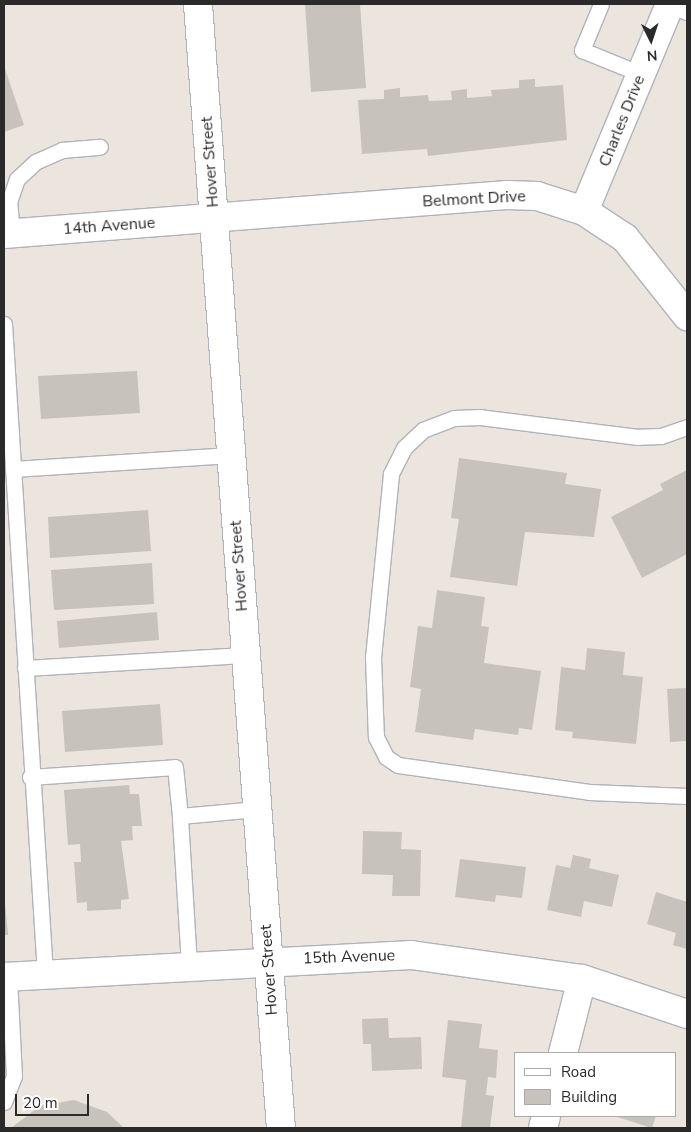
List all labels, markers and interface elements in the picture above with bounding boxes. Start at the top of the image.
north arrow [626,15,676,65]
text: N [646,46,658,65]
street label: Charles Drive [595,72,649,170]
street label: Hover Street [197,116,223,208]
street label: Belmont Drive [422,187,526,211]
street label: 14th Avenue [62,213,156,239]
street label: Hover Street [226,520,252,612]
street label: Hover Street [256,924,282,1016]
street label: 15th Avenue [302,946,396,968]
legend [514,1052,676,1117]
text: Road [561,1062,596,1082]
scale bar [18,1084,91,1116]
text: Building [561,1087,617,1107]
text: 20 m [23,1093,58,1113]

